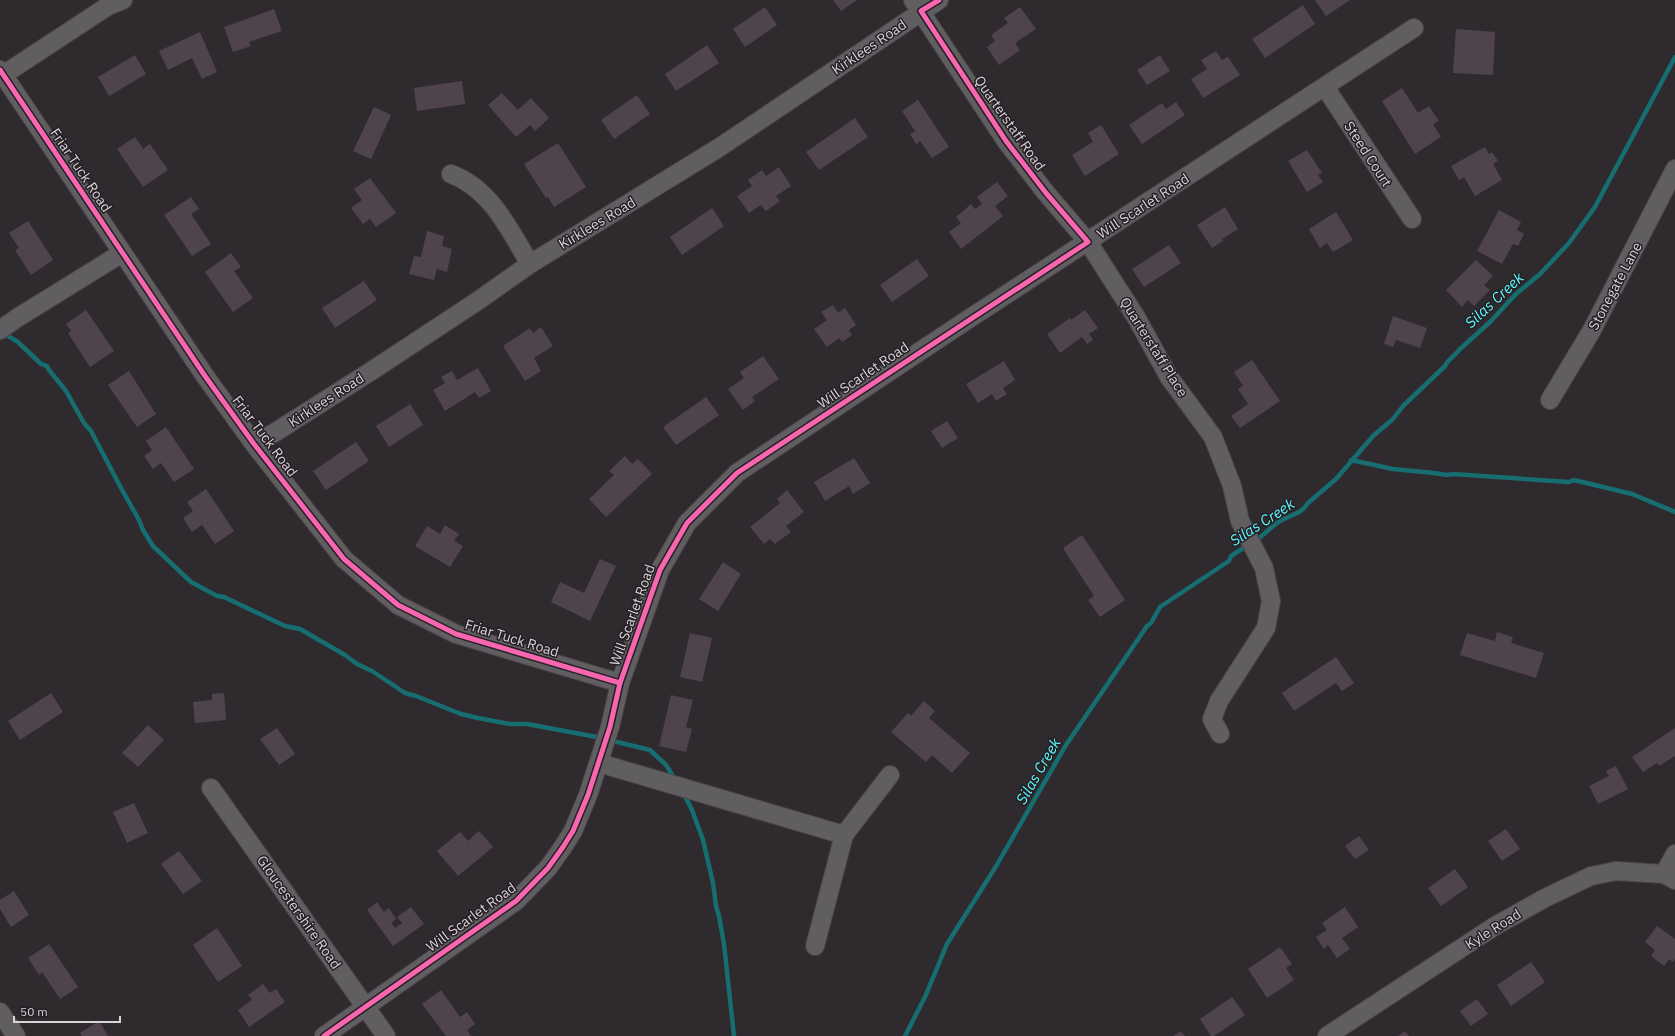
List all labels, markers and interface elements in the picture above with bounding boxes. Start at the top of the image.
street label: Kirklees Road [828,15,910,79]
street label: Quarterstaff Road [971,72,1049,174]
street label: Steed Court [1340,118,1396,190]
street label: Friar Tuck Road [46,125,116,215]
street label: Will Scarlet Road [1093,169,1193,243]
street label: Kirklees Road [555,193,639,253]
street label: Stonegate Lane [1584,239,1646,333]
water label: Silas Creek [1461,268,1527,332]
street label: Quarterstaff Place [1116,294,1192,400]
street label: Will Scarlet Road [814,338,912,412]
street label: Kirklees Road [285,369,367,431]
street label: Friar Tuck Road [229,392,301,480]
water label: Silas Creek [1226,494,1298,550]
street label: Will Scarlet Road [605,562,659,668]
street label: Friar Tuck Road [463,615,561,661]
water label: Silas Creek [1011,734,1065,808]
street label: Gloucestershire Road [253,852,345,972]
street label: Will Scarlet Road [423,878,519,956]
street label: Kyle Road [1462,905,1524,953]
scale bar [14,998,120,1024]
text: 50 m [20,1004,48,1019]

